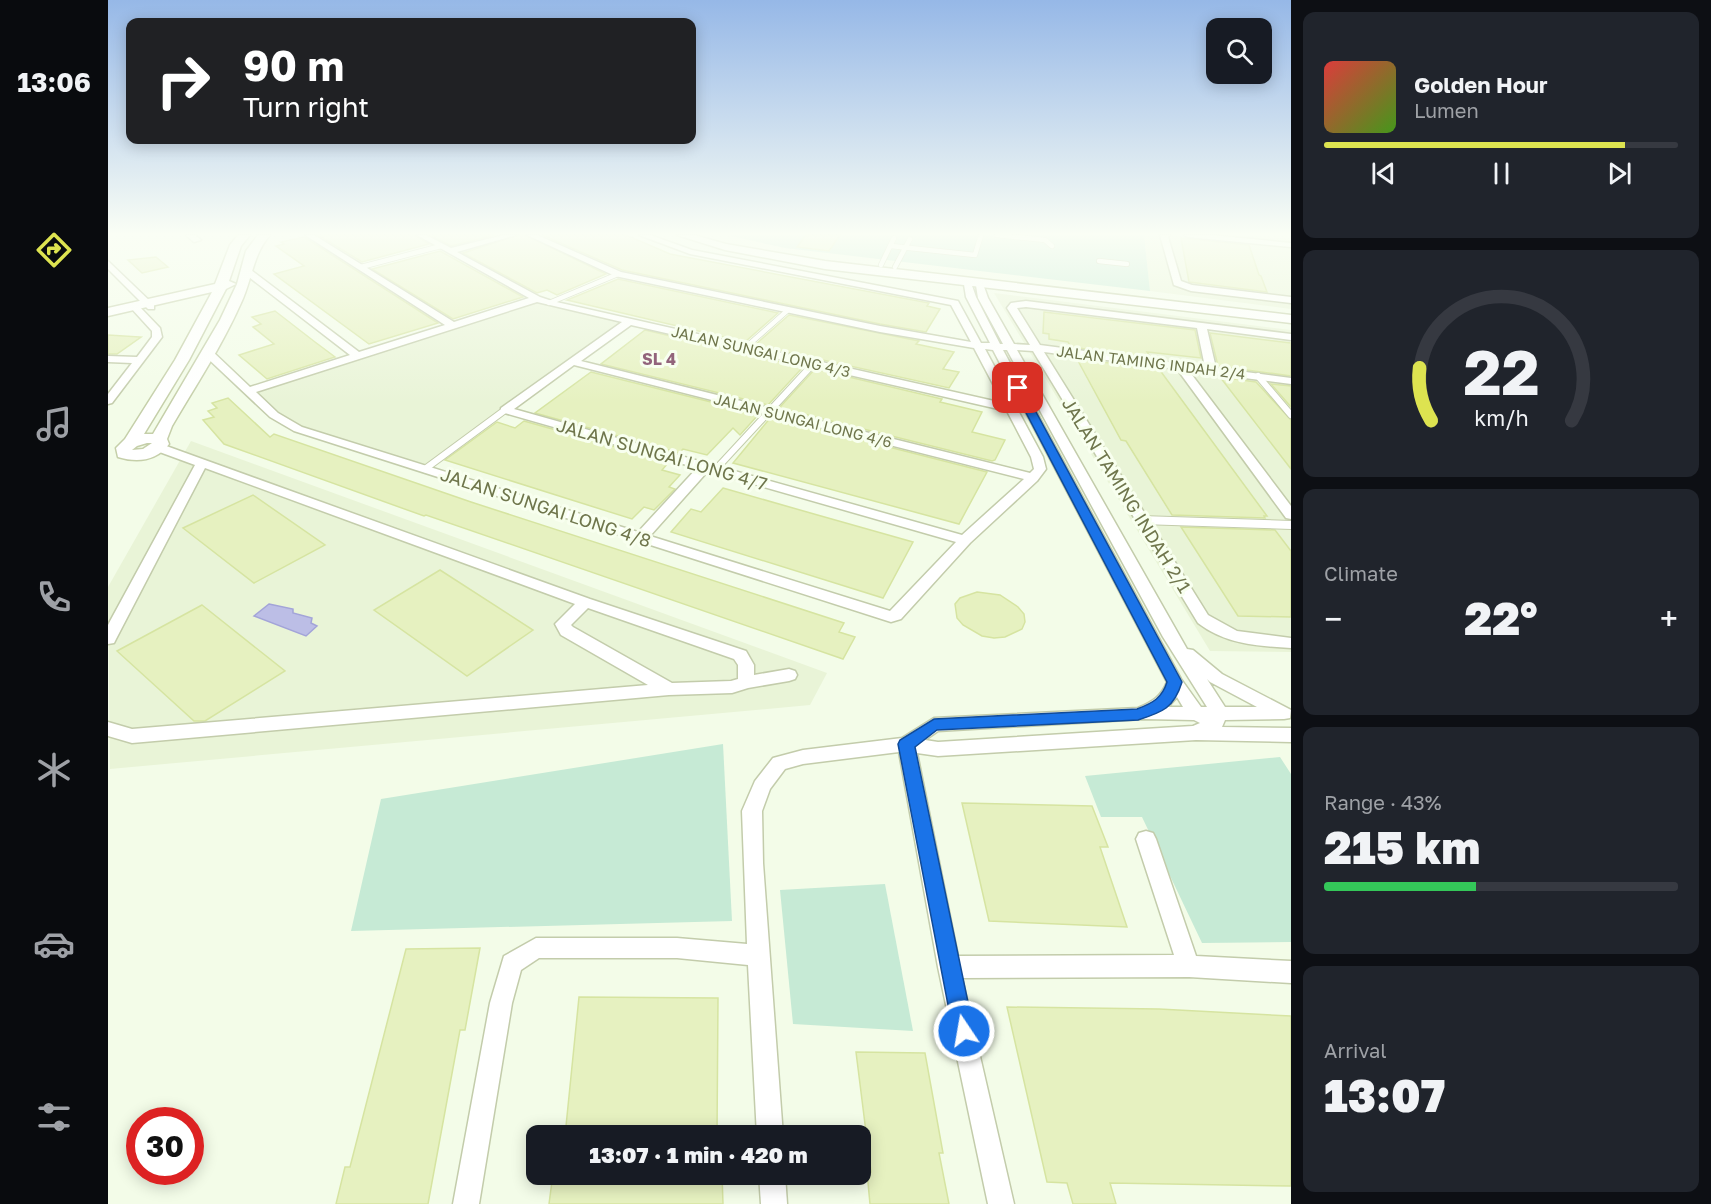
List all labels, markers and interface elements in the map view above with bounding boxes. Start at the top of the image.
map controls [1206,18,1272,84]
button: search [1206,18,1272,84]
text: 90 m [243,40,344,90]
icon: right [144,42,222,120]
text: 13:06 [17,66,91,98]
text: Golden Hour [1414,71,1548,98]
text: Turn right [243,91,369,123]
text: Lumen [1414,98,1479,122]
icon: previous [1367,157,1400,190]
icon: pause [1485,157,1518,190]
icon: next [1603,157,1636,190]
icon: directions [33,229,75,271]
street label: JALAN SUNGAI LONG 4/3 [670,322,852,380]
text: 22 [1463,334,1539,409]
street label: JALAN TAMING INDAH 2/4 [1056,341,1246,383]
district label: SL 4 [642,349,676,369]
pin [992,362,1043,413]
icon: arrive [1001,371,1034,404]
street label: JALAN SUNGAI LONG 4/6 [712,389,894,451]
street label: JALAN TAMING INDAH 2/1 [1058,393,1196,597]
icon: music [33,403,75,445]
text: km/h [1474,405,1528,431]
street label: JALAN SUNGAI LONG 4/7 [554,413,770,495]
street label: JALAN SUNGAI LONG 4/8 [438,463,654,551]
text: Climate [1324,561,1398,585]
icon: phone [33,576,75,618]
text: 22° [1464,591,1538,645]
text: − [1324,599,1342,638]
text: + [1660,599,1678,638]
icon: climate [33,749,75,791]
text: Range · 43% [1324,790,1442,814]
text: 215 km [1324,820,1480,874]
icon: car [33,923,75,965]
position arrow [932,999,996,1063]
text: Arrival [1324,1038,1387,1062]
text: 13:07 [1324,1068,1445,1122]
icon: filters [33,1096,75,1138]
speed limit sign: 30 [126,1107,204,1185]
text: 13:07 · 1 min · 420 m [589,1141,808,1168]

